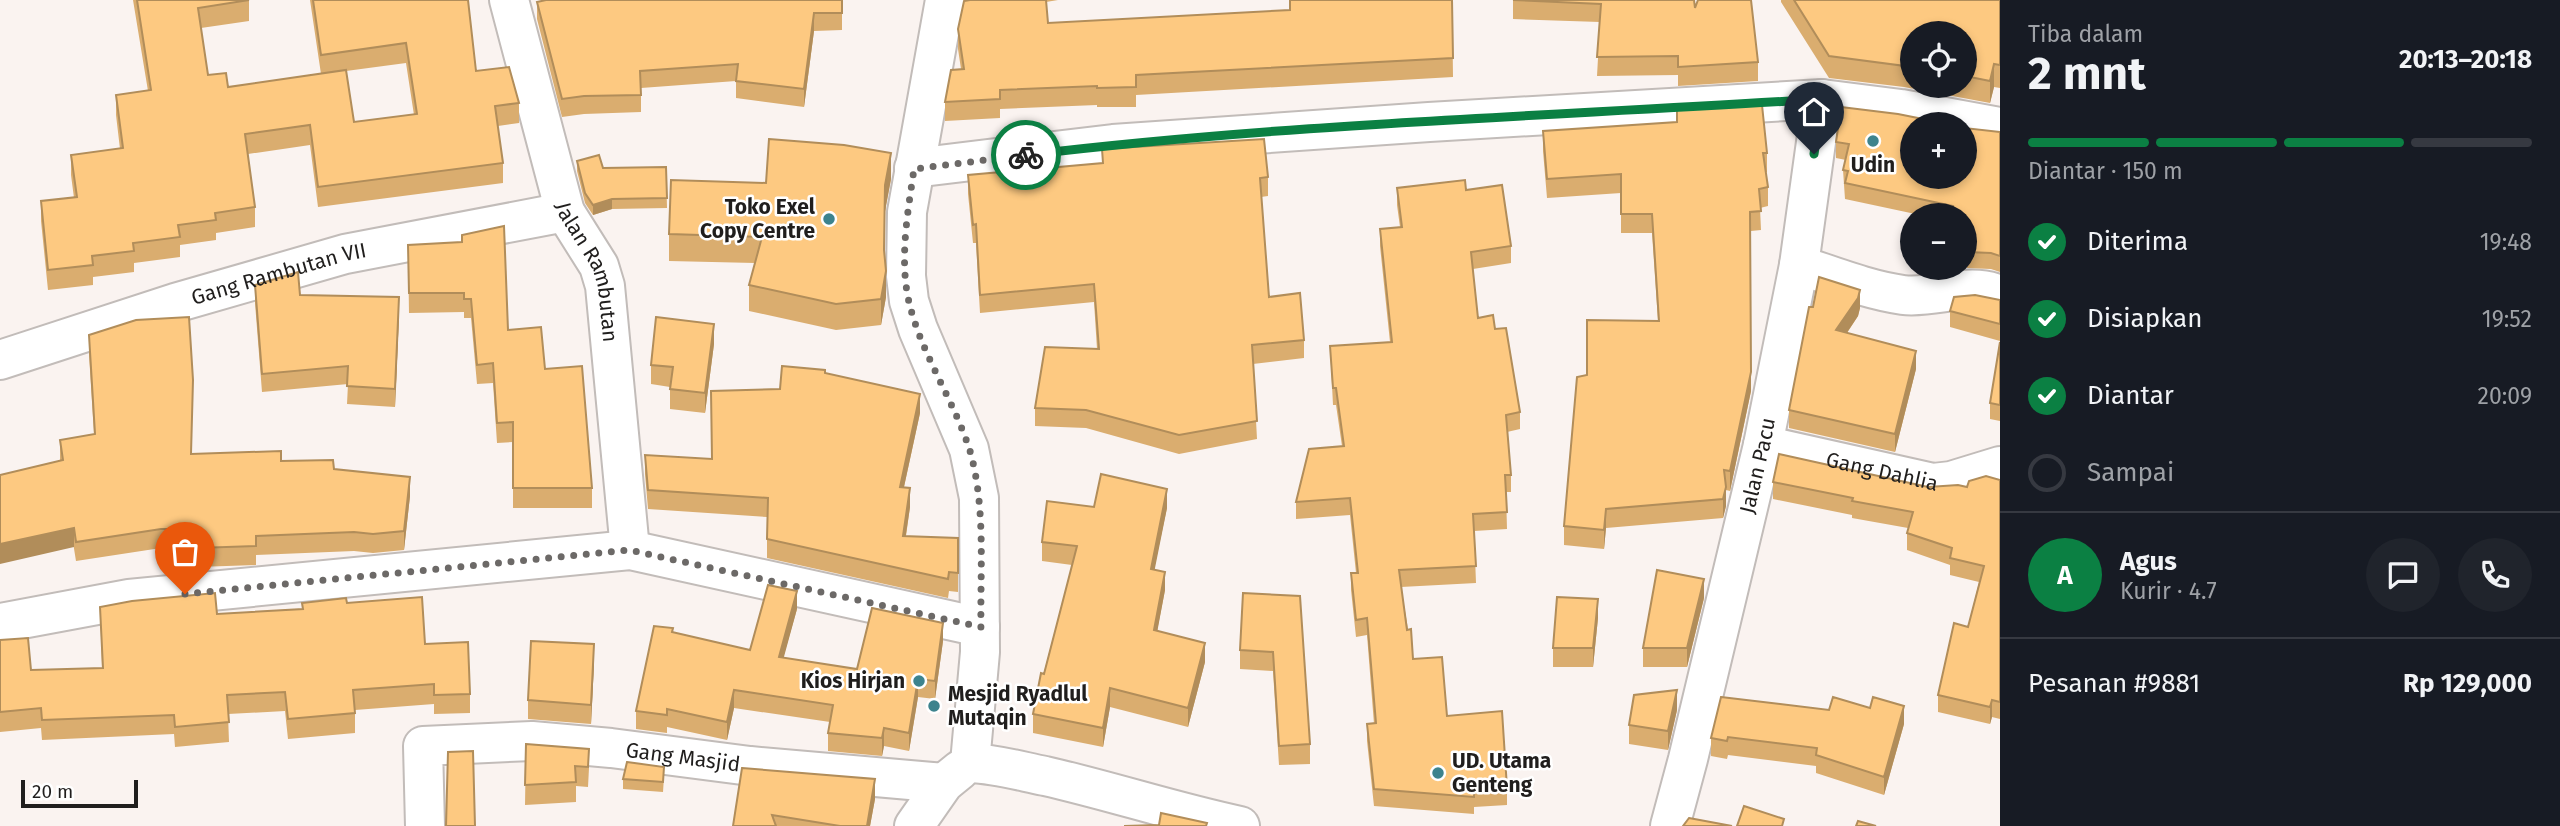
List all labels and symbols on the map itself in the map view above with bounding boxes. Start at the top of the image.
pin [1784,82,1844,154]
courier [991,120,1061,190]
marker: Udin [1865,133,1881,149]
place label: Udin [1851,152,1895,178]
place label: Toko Exel Copy Centre [700,194,816,244]
street label: Jalan Rambutan [550,199,623,343]
marker: Toko Exel Copy Centre [821,211,837,227]
street label: Gang Rambutan VII [188,237,369,311]
street label: Jalan Pacu [1734,415,1781,516]
street label: Gang Dahlia [1824,446,1941,497]
pin [155,522,215,594]
place label: Kios Hirjan [801,668,905,694]
marker: Kios Hirjan [911,673,927,689]
place label: Mesjid Ryadlul Mutaqin [948,681,1088,731]
marker: Mesjid Ryadlul Mutaqin [926,698,942,714]
street label: Gang Masjid [624,737,742,778]
place label: UD. Utama Genteng [1452,748,1551,798]
marker: UD. Utama Genteng [1430,765,1446,781]
scale bar [21,777,138,809]

